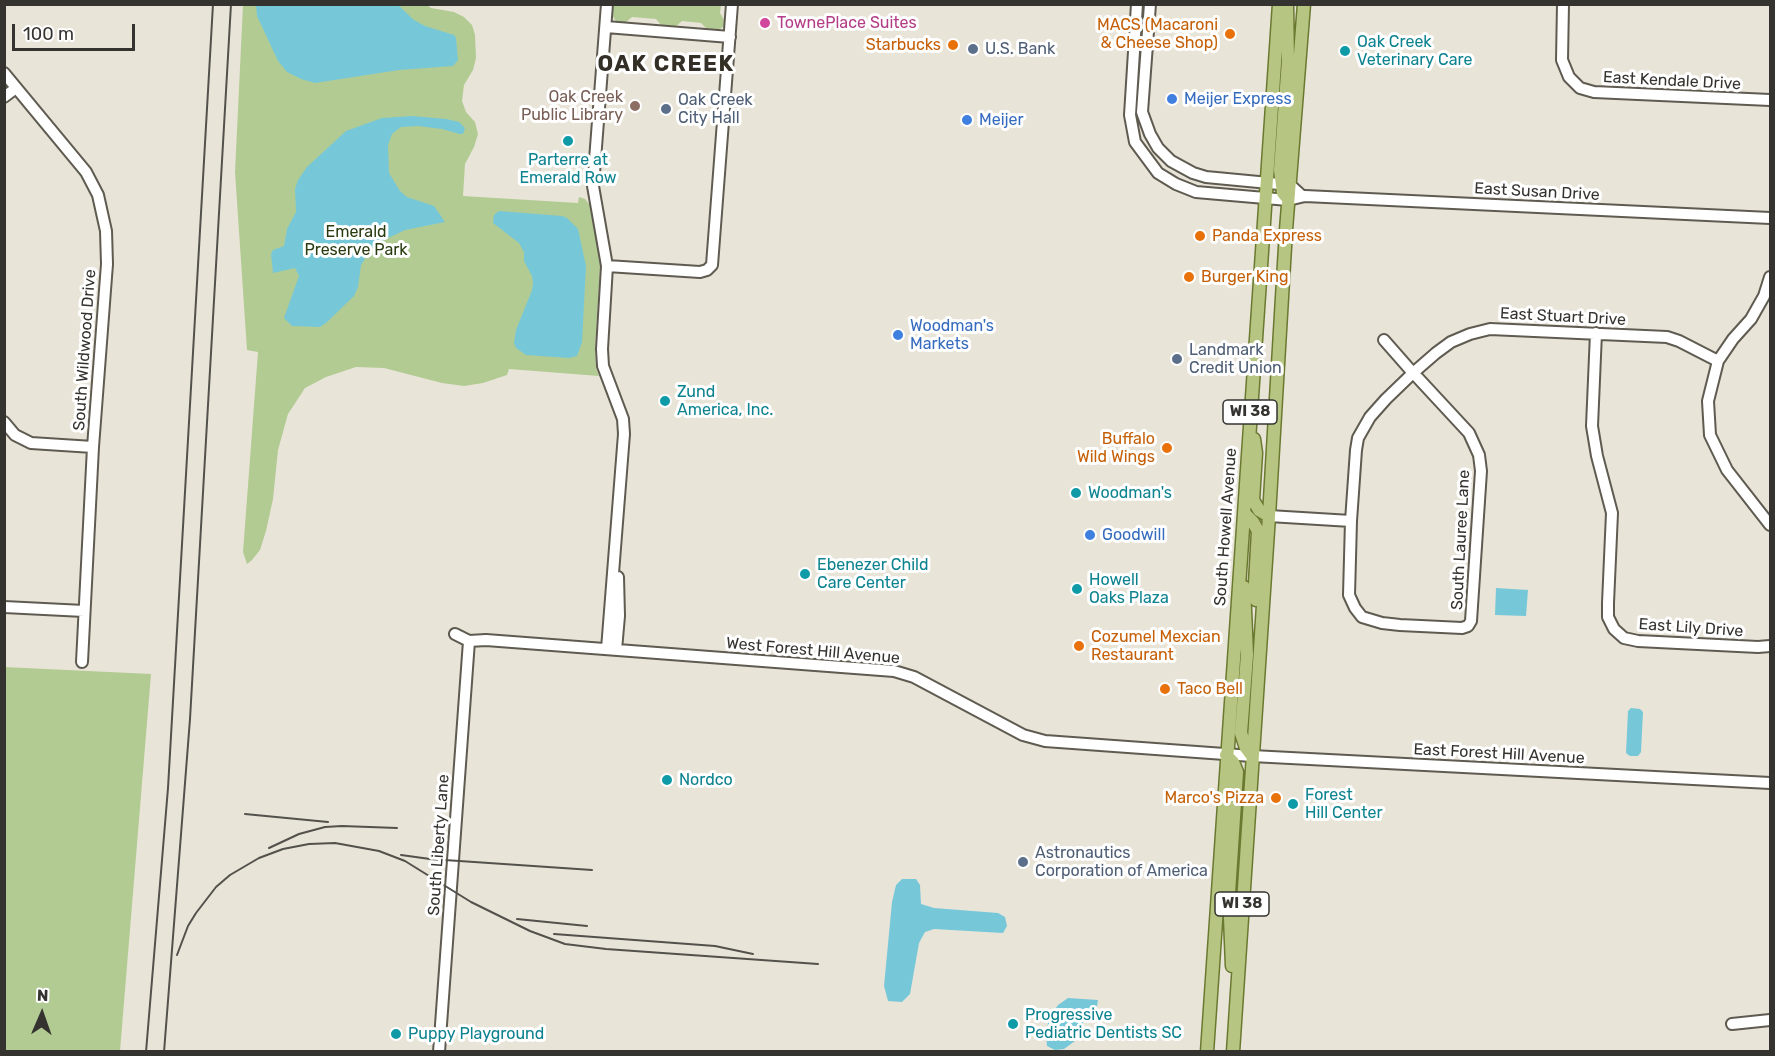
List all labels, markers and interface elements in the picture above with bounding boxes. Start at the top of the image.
scale bar [15,12,138,50]
place label: TownePlace Suites [777,13,917,33]
place label: MACS (Macaroni & Cheese Shop) [1097,15,1218,53]
marker: TownePlace Suites [758,16,772,30]
text: 100 m [23,23,74,45]
marker: MACS (Macaroni & Cheese Shop) [1223,27,1237,41]
place label: Oak Creek Veterinary Care [1357,32,1472,70]
place label: Starbucks [866,35,941,55]
marker: Starbucks [946,38,960,52]
place label: U.S. Bank [985,39,1055,59]
marker: U.S. Bank [966,42,980,56]
marker: Oak Creek Veterinary Care [1338,44,1352,58]
district label: OAK CREEK [597,52,735,78]
street label: East Kendale Drive [1602,68,1742,94]
place label: Oak Creek Public Library [521,87,623,125]
place label: Meijer Express [1184,89,1292,109]
place label: Oak Creek City Hall [678,90,753,128]
marker: Meijer Express [1165,92,1179,106]
marker: Oak Creek Public Library [628,99,642,113]
marker: Oak Creek City Hall [659,102,673,116]
place label: Meijer [979,110,1024,130]
marker: Meijer [960,113,974,127]
marker: Parterre at Emerald Row [561,134,575,148]
place label: Parterre at Emerald Row [519,150,617,188]
street label: East Susan Drive [1474,179,1600,205]
park label: Emerald Preserve Park [304,222,408,260]
place label: Panda Express [1212,226,1322,246]
marker: Panda Express [1193,229,1207,243]
place label: Burger King [1201,267,1288,287]
street label: South Wildwood Drive [70,269,100,431]
marker: Burger King [1182,270,1196,284]
street label: East Stuart Drive [1499,304,1627,330]
place label: Woodman's Markets [910,316,994,354]
marker: Woodman's Markets [891,328,905,342]
place label: Landmark Credit Union [1189,340,1282,378]
marker: Landmark Credit Union [1170,352,1184,366]
place label: Zund America, Inc. [677,382,773,420]
marker: Zund America, Inc. [658,394,672,408]
road number: WI 38 [1223,400,1277,424]
place label: Buffalo Wild Wings [1077,429,1155,467]
marker: Buffalo Wild Wings [1160,441,1174,455]
street label: South Howell Avenue [1211,447,1241,607]
street label: South Lauree Lane [1448,469,1474,611]
place label: Woodman's [1088,483,1172,503]
marker: Woodman's [1069,486,1083,500]
place label: Goodwill [1102,525,1165,545]
marker: Goodwill [1083,528,1097,542]
place label: Ebenezer Child Care Center [817,555,929,593]
marker: Ebenezer Child Care Center [798,567,812,581]
place label: Howell Oaks Plaza [1089,570,1169,608]
marker: Howell Oaks Plaza [1070,582,1084,596]
street label: East Lily Drive [1638,615,1744,641]
place label: Cozumel Mexcian Restaurant [1091,627,1221,665]
street label: West Forest Hill Avenue [725,634,901,668]
marker: Cozumel Mexcian Restaurant [1072,639,1086,653]
place label: Taco Bell [1177,679,1243,699]
marker: Taco Bell [1158,682,1172,696]
street label: East Forest Hill Avenue [1413,740,1585,768]
place label: Nordco [679,770,733,790]
marker: Nordco [660,773,674,787]
street label: South Liberty Lane [424,774,454,916]
place label: Forest Hill Center [1305,785,1382,823]
place label: Marco's Pizza [1165,788,1264,808]
marker: Marco's Pizza [1269,791,1283,805]
marker: Forest Hill Center [1286,797,1300,811]
place label: Astronautics Corporation of America [1035,843,1208,881]
marker: Astronautics Corporation of America [1016,855,1030,869]
road number: WI 38 [1215,892,1269,916]
north arrow [12,984,72,1044]
text: N [37,986,49,1005]
place label: Progressive Pediatric Dentists SC [1025,1005,1182,1043]
marker: Progressive Pediatric Dentists SC [1006,1017,1020,1031]
place label: Puppy Playground [408,1024,544,1044]
marker: Puppy Playground [389,1027,403,1041]

